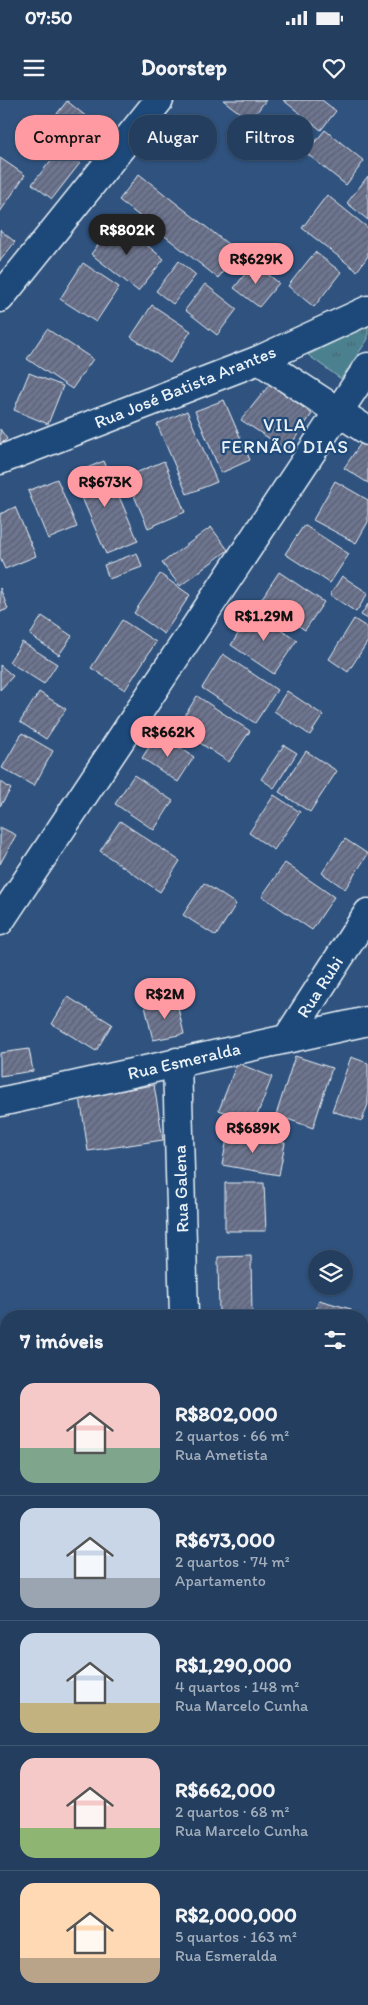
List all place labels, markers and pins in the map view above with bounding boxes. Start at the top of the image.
pin: R$802K [86,214,168,256]
pin: R$629K [215,242,297,285]
pin: R$673K [64,466,146,508]
pin: R$1.29M [218,600,310,642]
pin: R$662K [127,716,209,758]
pin: R$2M [135,978,195,1020]
pin: R$689K [212,1112,294,1154]

